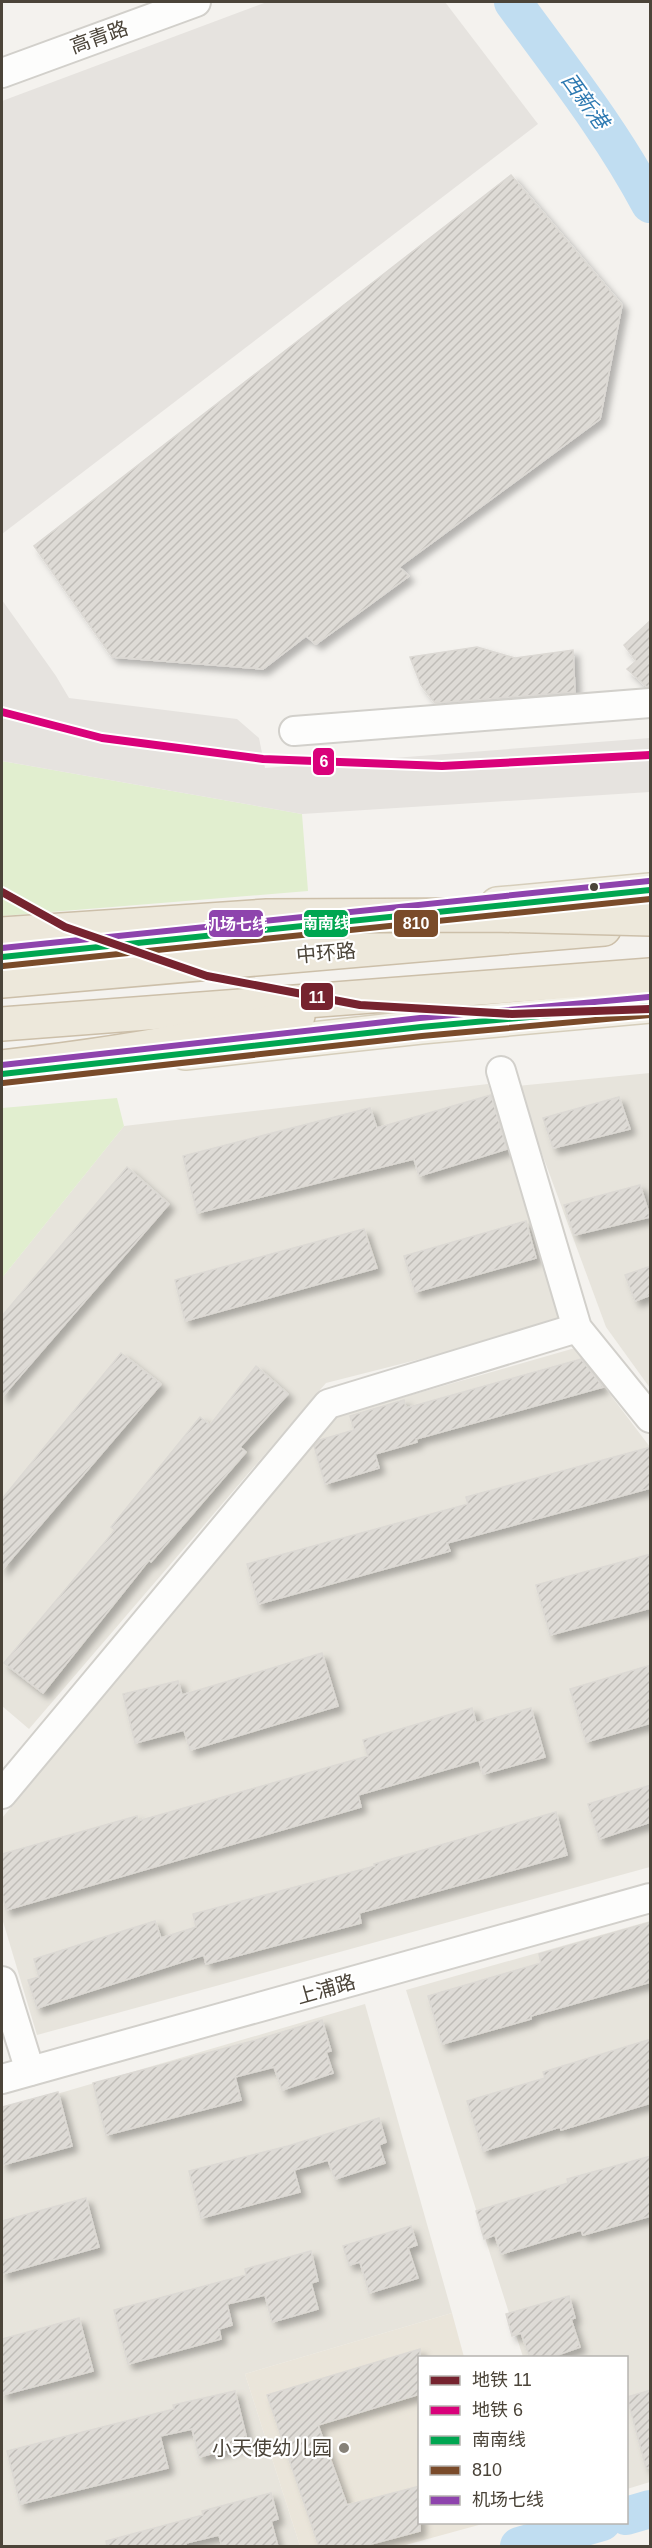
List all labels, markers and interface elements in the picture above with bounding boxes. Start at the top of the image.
street label: 高青路 [67,16,131,58]
water label: 西新港 [558,68,615,135]
line badge: 6 [312,747,335,776]
text: 6 [320,753,329,770]
unlabelled marker [588,881,600,893]
line badge: 机场七线 [208,909,264,938]
line badge: 南南线 [303,909,349,938]
line badge: 810 [393,909,439,938]
text: 南南线 [302,915,350,932]
text: 810 [403,915,429,932]
text: 机场七线 [204,916,268,933]
street label: 中环路 [295,939,357,967]
line badge: 11 [300,982,334,1011]
text: 11 [309,989,326,1006]
street label: 上浦路 [294,1970,358,2008]
legend [418,2356,628,2524]
text: 地铁 11 [472,2370,532,2390]
text: 地铁 6 [472,2400,523,2420]
text: 南南线 [472,2430,526,2450]
place label: 小天使幼儿园 [212,2437,332,2459]
marker: 小天使幼儿园 [337,2441,351,2455]
text: 810 [472,2460,502,2480]
text: 机场七线 [472,2490,544,2510]

